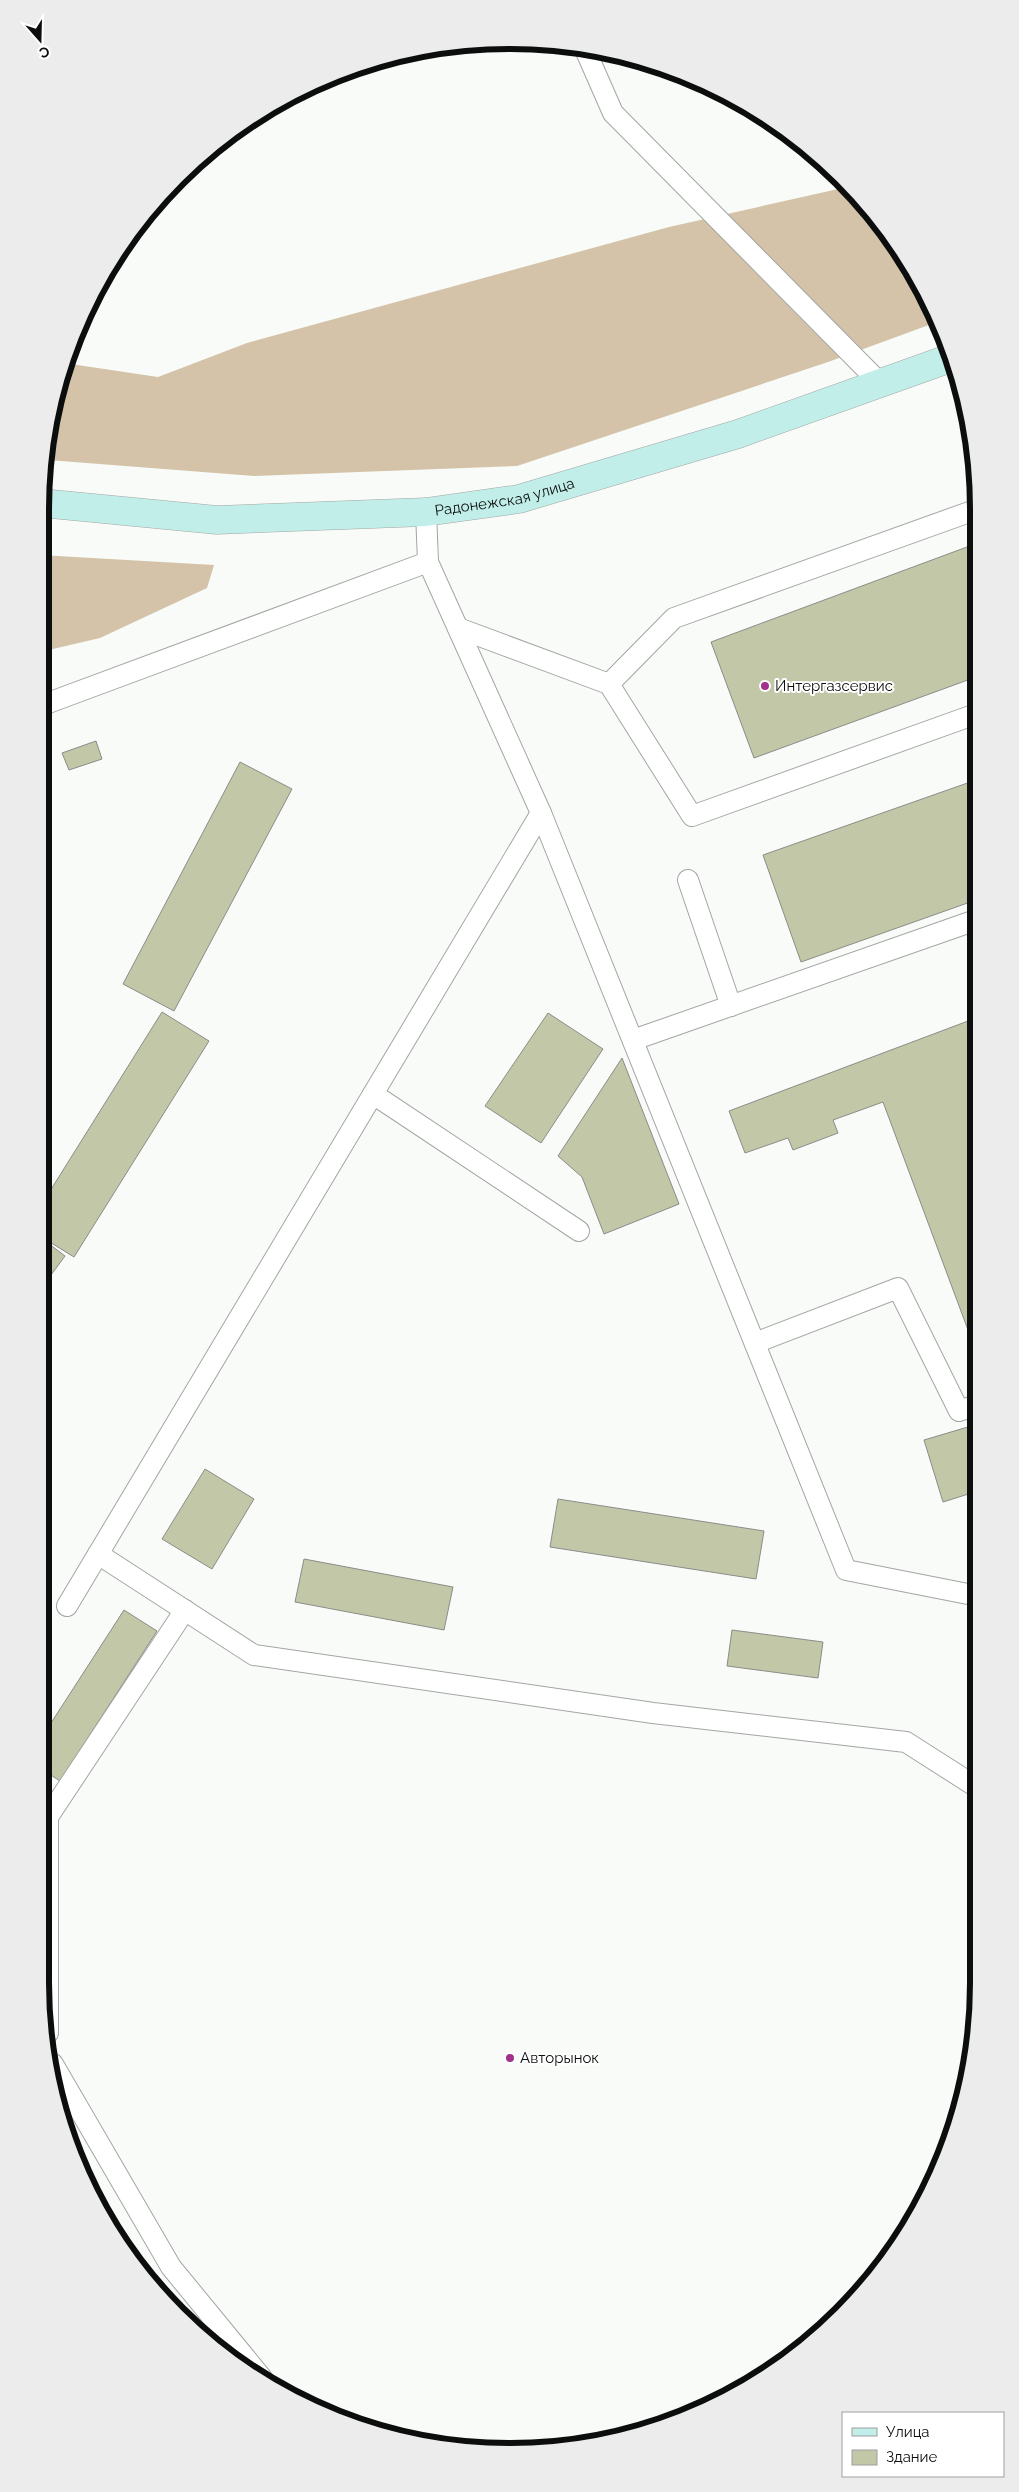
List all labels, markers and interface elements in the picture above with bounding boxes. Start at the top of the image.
north arrow [15,15,65,65]
text: С [37,43,52,62]
street label: Радонежская улица [434,474,577,520]
place label: Интергазсервис [775,677,893,695]
marker: Интергазсервис [759,680,771,692]
place label: Авторынок [520,2049,599,2067]
marker: Авторынок [504,2052,516,2064]
legend [842,2412,1004,2477]
text: Улица [886,2423,930,2441]
text: Здание [886,2448,938,2466]

